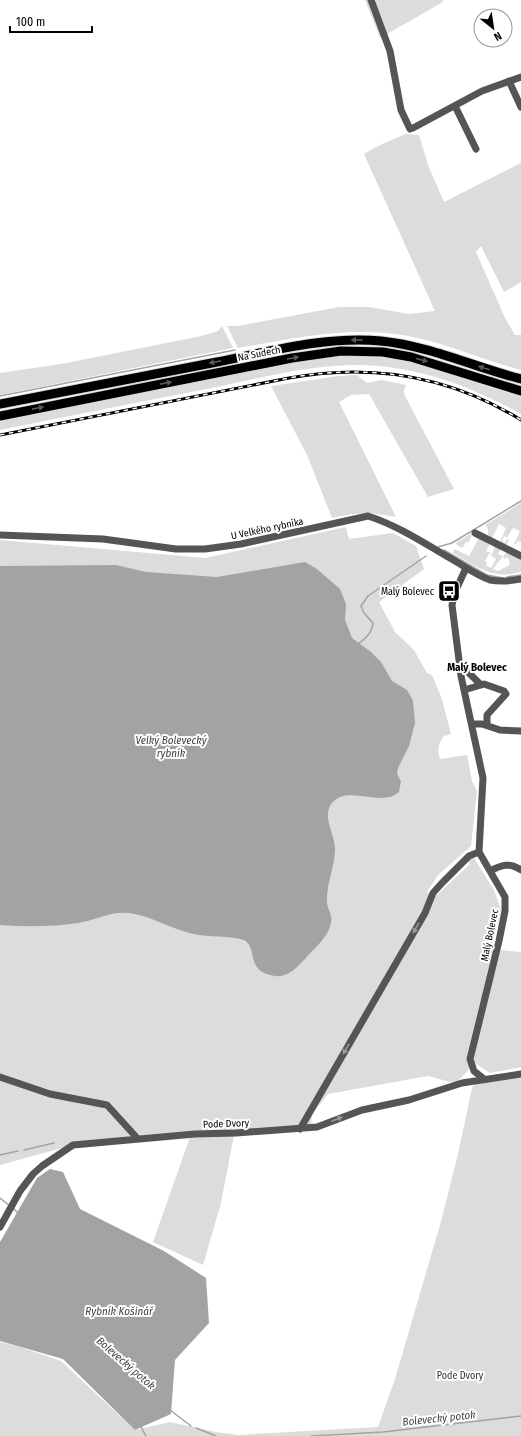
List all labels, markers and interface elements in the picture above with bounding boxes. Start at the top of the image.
scale bar [10,8,92,34]
north arrow [473,8,513,48]
text: 100 m [16,15,45,29]
text: N [492,29,504,44]
one-way arrow [350,337,363,343]
street label: Na Sudech [237,344,282,364]
one-way arrow [287,355,299,361]
one-way arrow [416,357,428,363]
one-way arrow [209,359,222,365]
one-way arrow [477,365,489,371]
one-way arrow [160,380,172,386]
one-way arrow [32,405,44,411]
street label: U Velkého rybníka [230,514,305,543]
bus stop icon: Malý Bolevec [436,578,462,604]
place label: Malý Bolevec [381,585,435,598]
district label: Malý Bolevec [447,661,507,674]
water label: Velký Bolevecký rybník [135,734,208,760]
street label: Malý Bolevec [478,907,502,962]
one-way arrow [413,922,420,934]
one-way arrow [342,1043,349,1055]
one-way arrow [332,1116,344,1122]
street label: Pode Dvory [203,1117,250,1131]
water label: Rybník Košinář [85,1305,154,1318]
water label: Bolevecký potok [94,1334,158,1393]
park label: Pode Dvory [437,1370,484,1382]
water label: Bolevecký potok [402,1408,477,1429]

